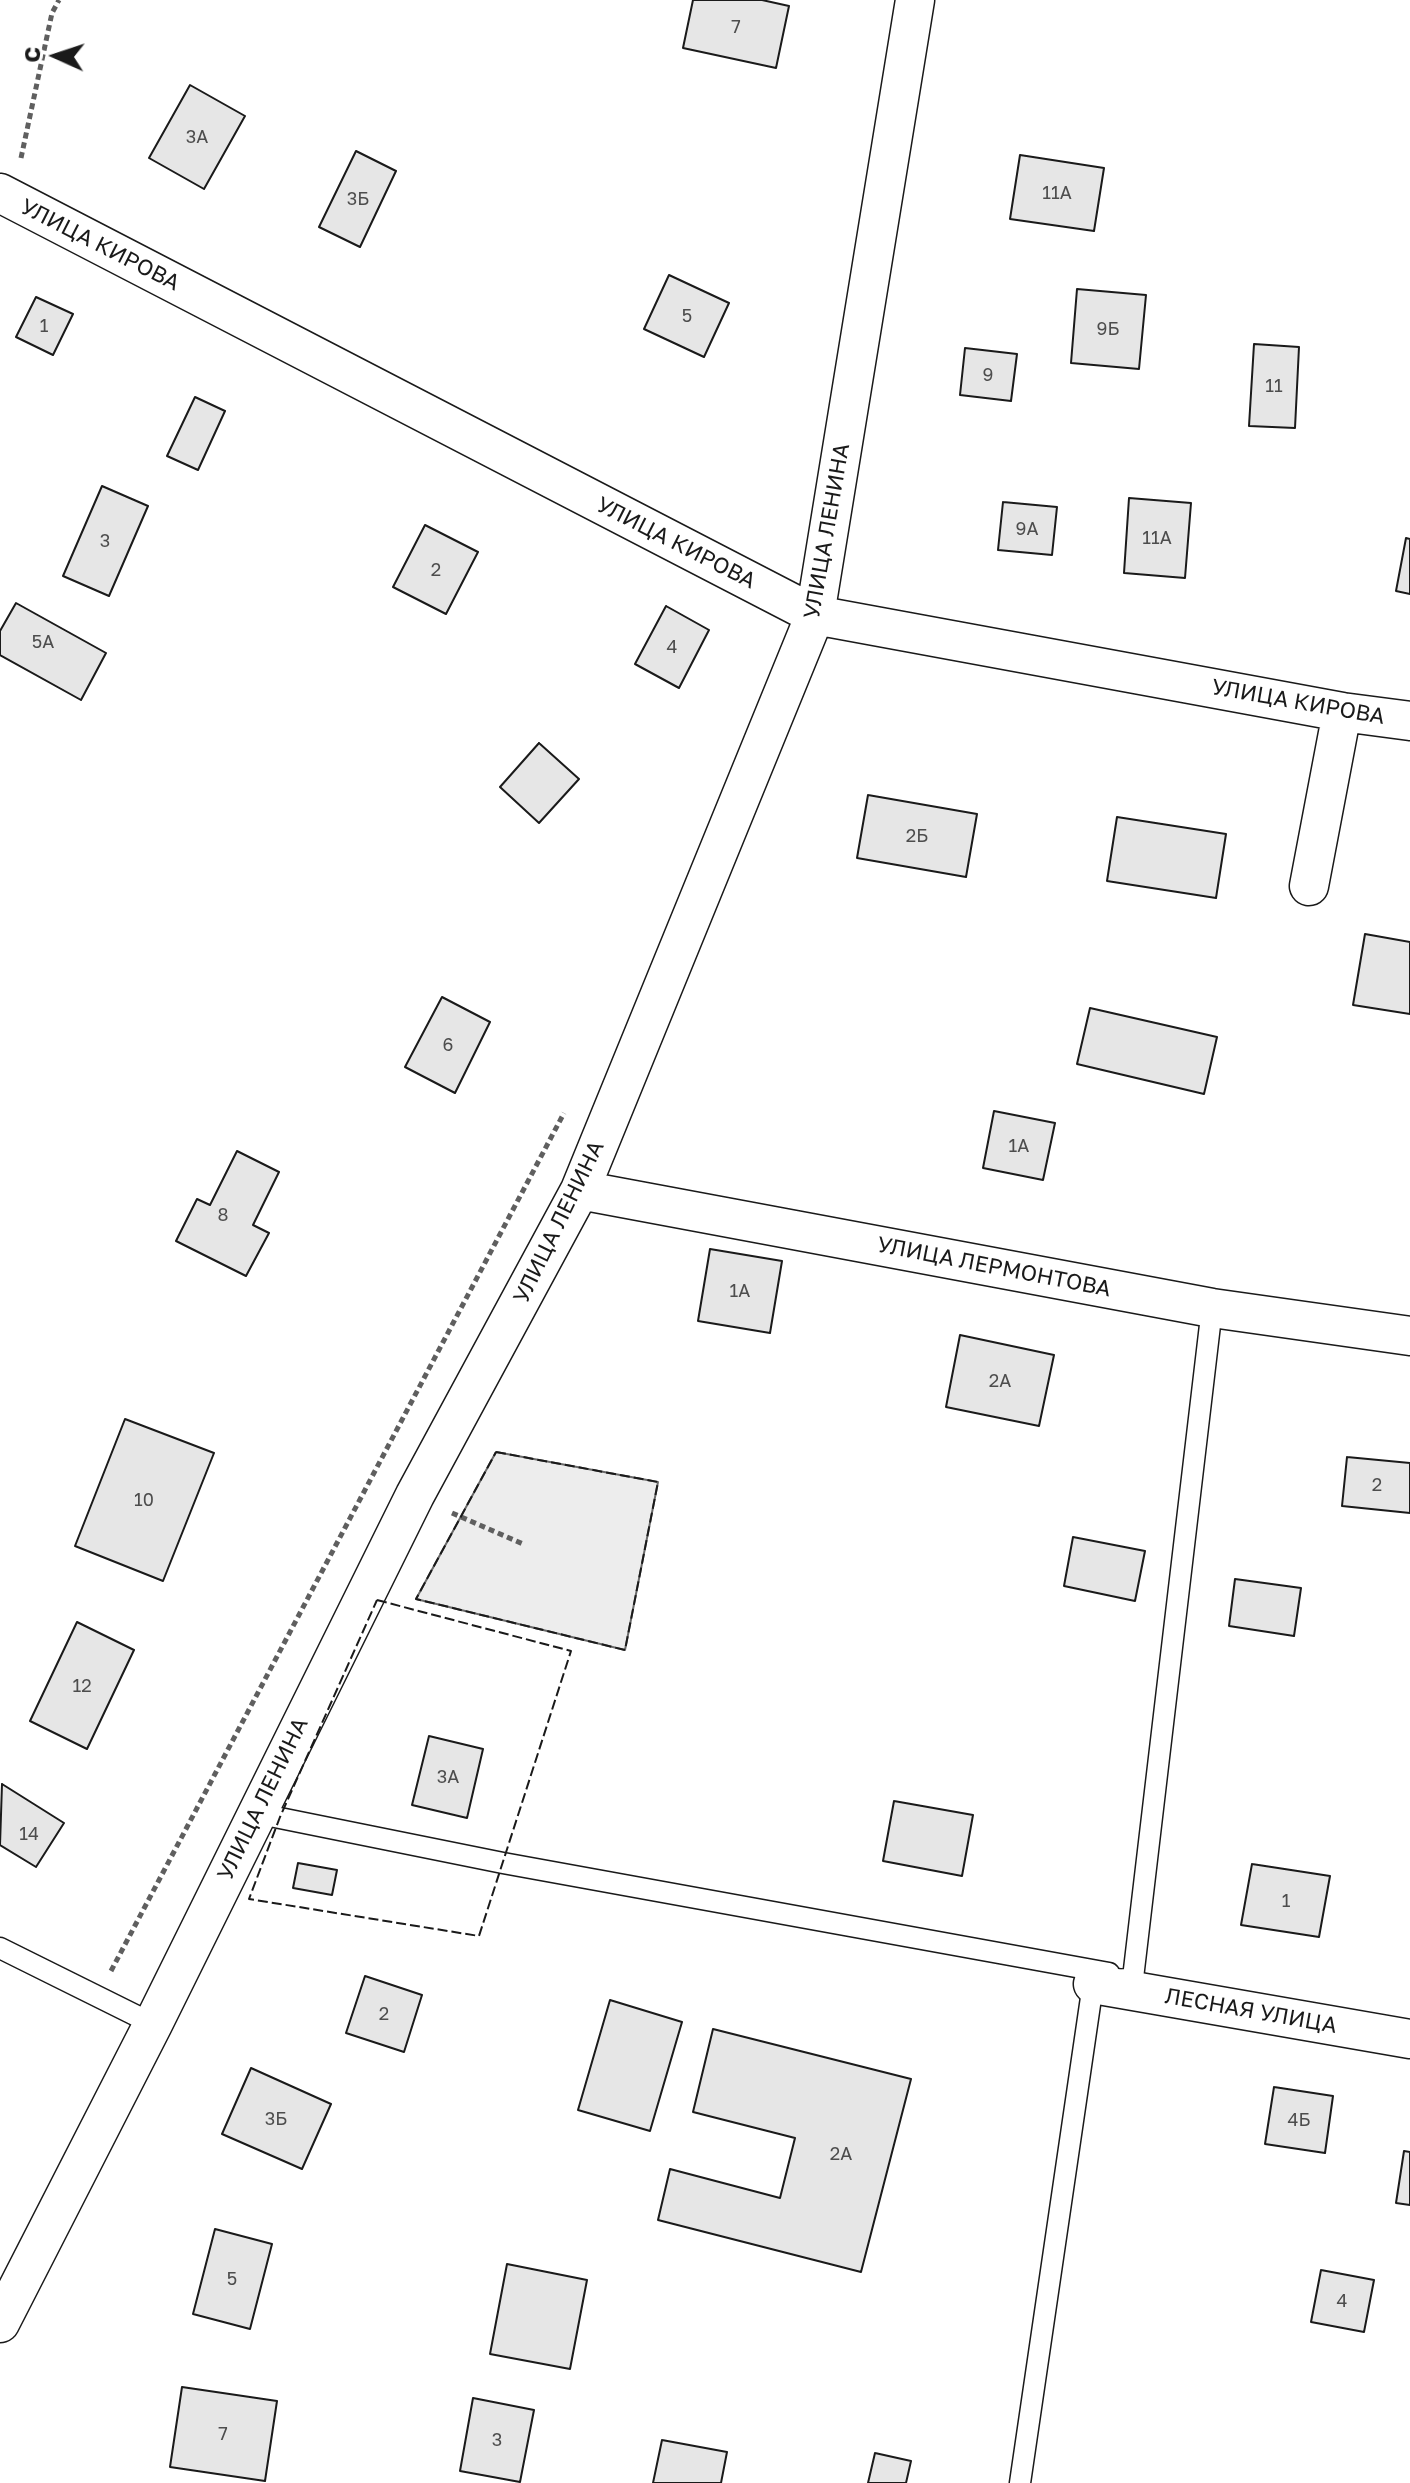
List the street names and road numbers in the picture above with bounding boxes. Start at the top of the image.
street label: УЛИЦА КИРОВА [16,193,184,297]
street label: УЛИЦА ЛЕНИНА [799,441,855,621]
street label: УЛИЦА КИРОВА [592,491,760,595]
street label: УЛИЦА КИРОВА [1209,674,1387,730]
street label: УЛИЦА ЛЕНИНА [508,1136,610,1308]
street label: УЛИЦА ЛЕРМОНТОВА [875,1231,1113,1303]
street label: УЛИЦА ЛЕНИНА [212,1713,314,1885]
street label: ЛЕСНАЯ УЛИЦА [1163,1983,1339,2039]

